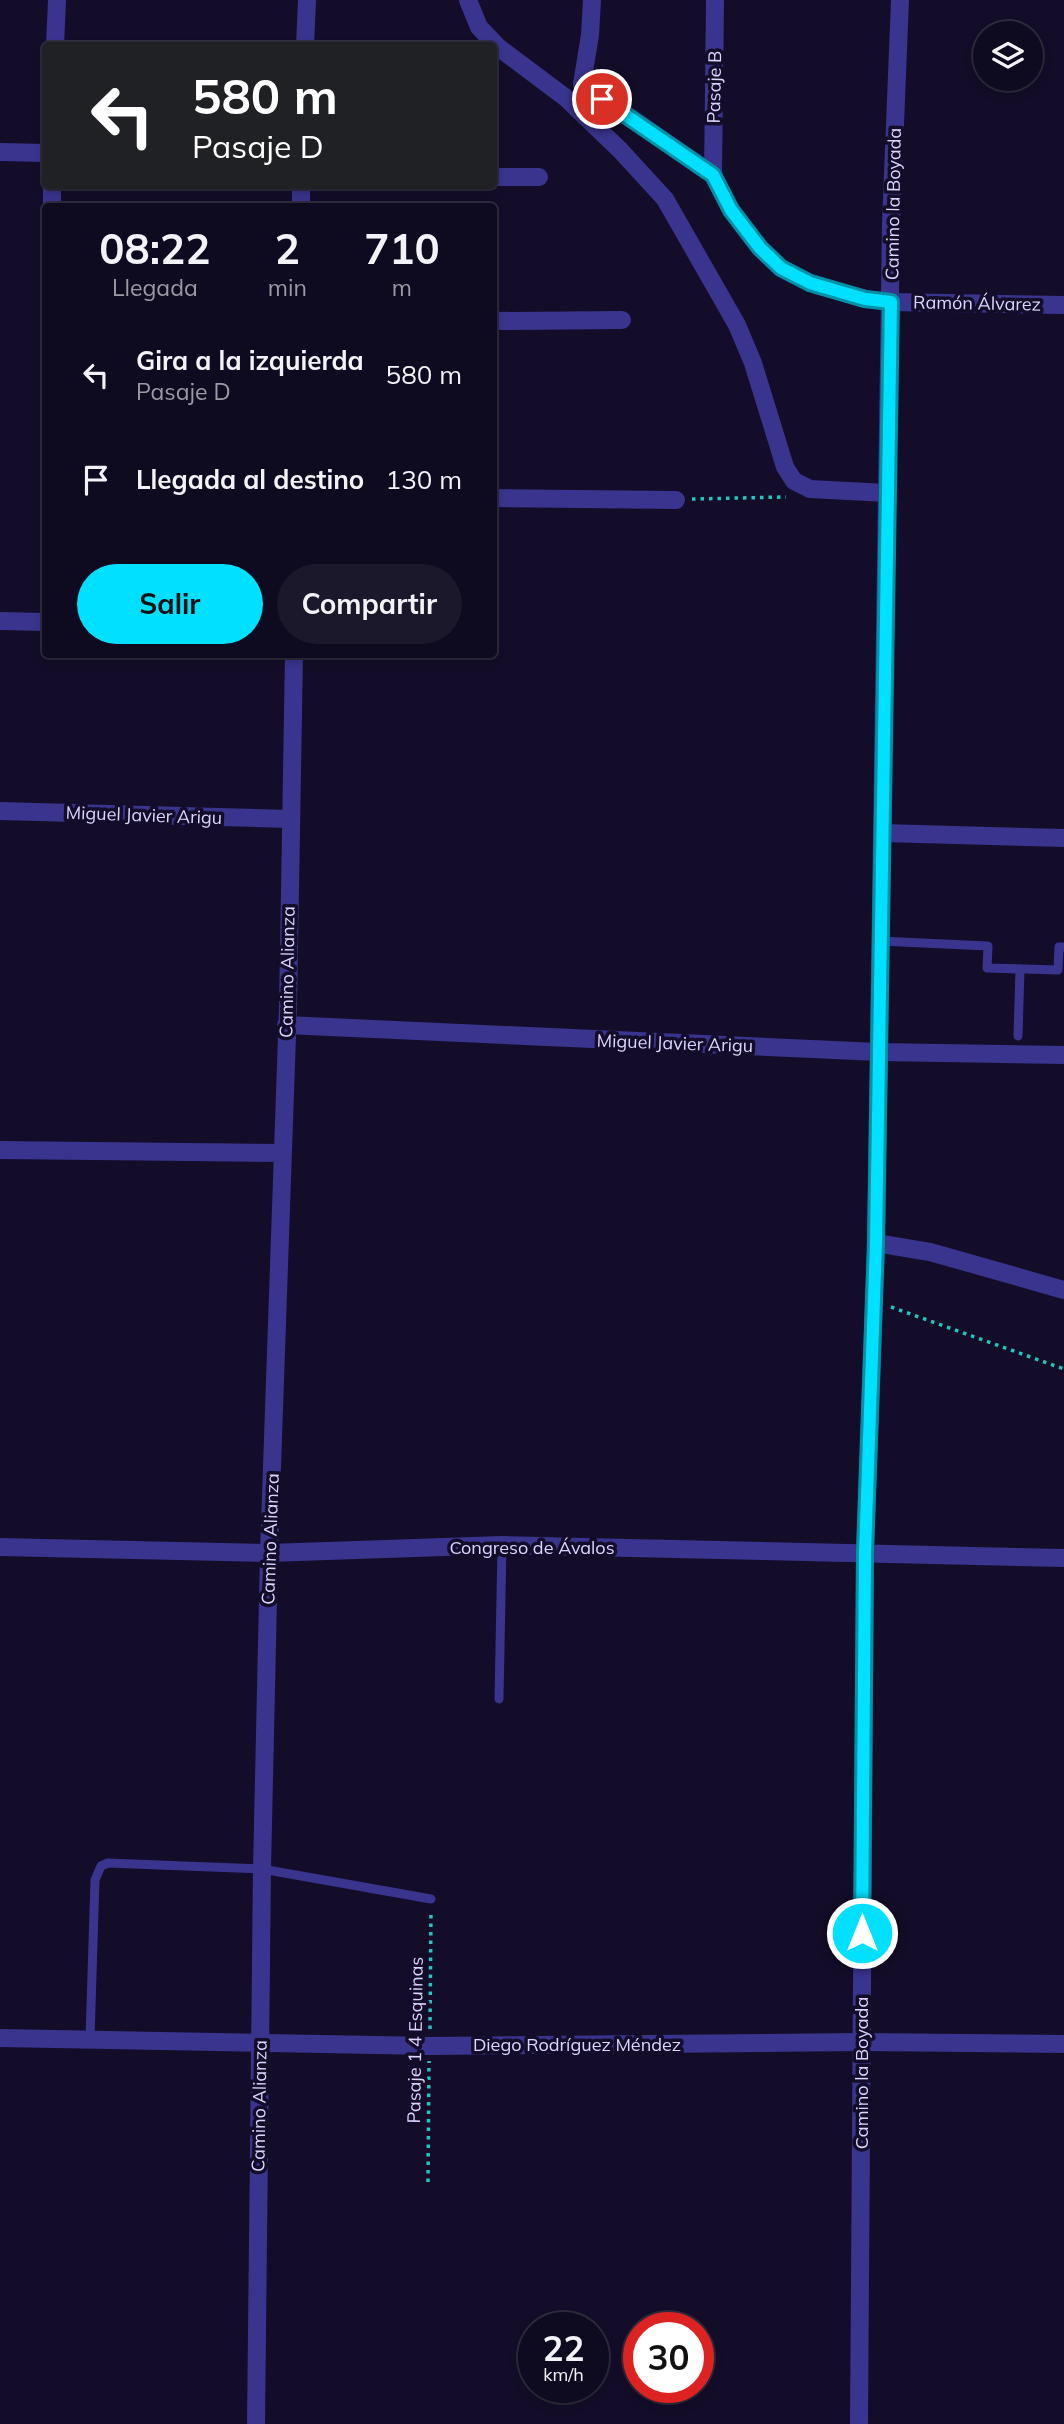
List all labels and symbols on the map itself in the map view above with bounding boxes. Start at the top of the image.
street label: Pasaje B [702,50,726,124]
pin [572,69,632,129]
street label: Camino la Boyada [880,128,906,280]
street label: Ramón Álvarez [913,290,1041,316]
street label: Miguel Javier Arigu [65,801,223,829]
street label: Camino Alianza [274,906,300,1038]
street label: Miguel Javier Arigu [596,1029,754,1057]
street label: Camino Alianza [256,1473,284,1605]
street label: Congreso de Ávalos [449,1536,615,1559]
position arrow [825,1896,899,1970]
street label: Pasaje 1 4 Esquinas [402,1956,428,2124]
street label: Camino la Boyada [850,1997,873,2149]
street label: Diego Rodríguez Méndez [473,2033,681,2056]
street label: Camino Alianza [246,2040,272,2172]
speed limit sign: 30 [623,2312,714,2403]

